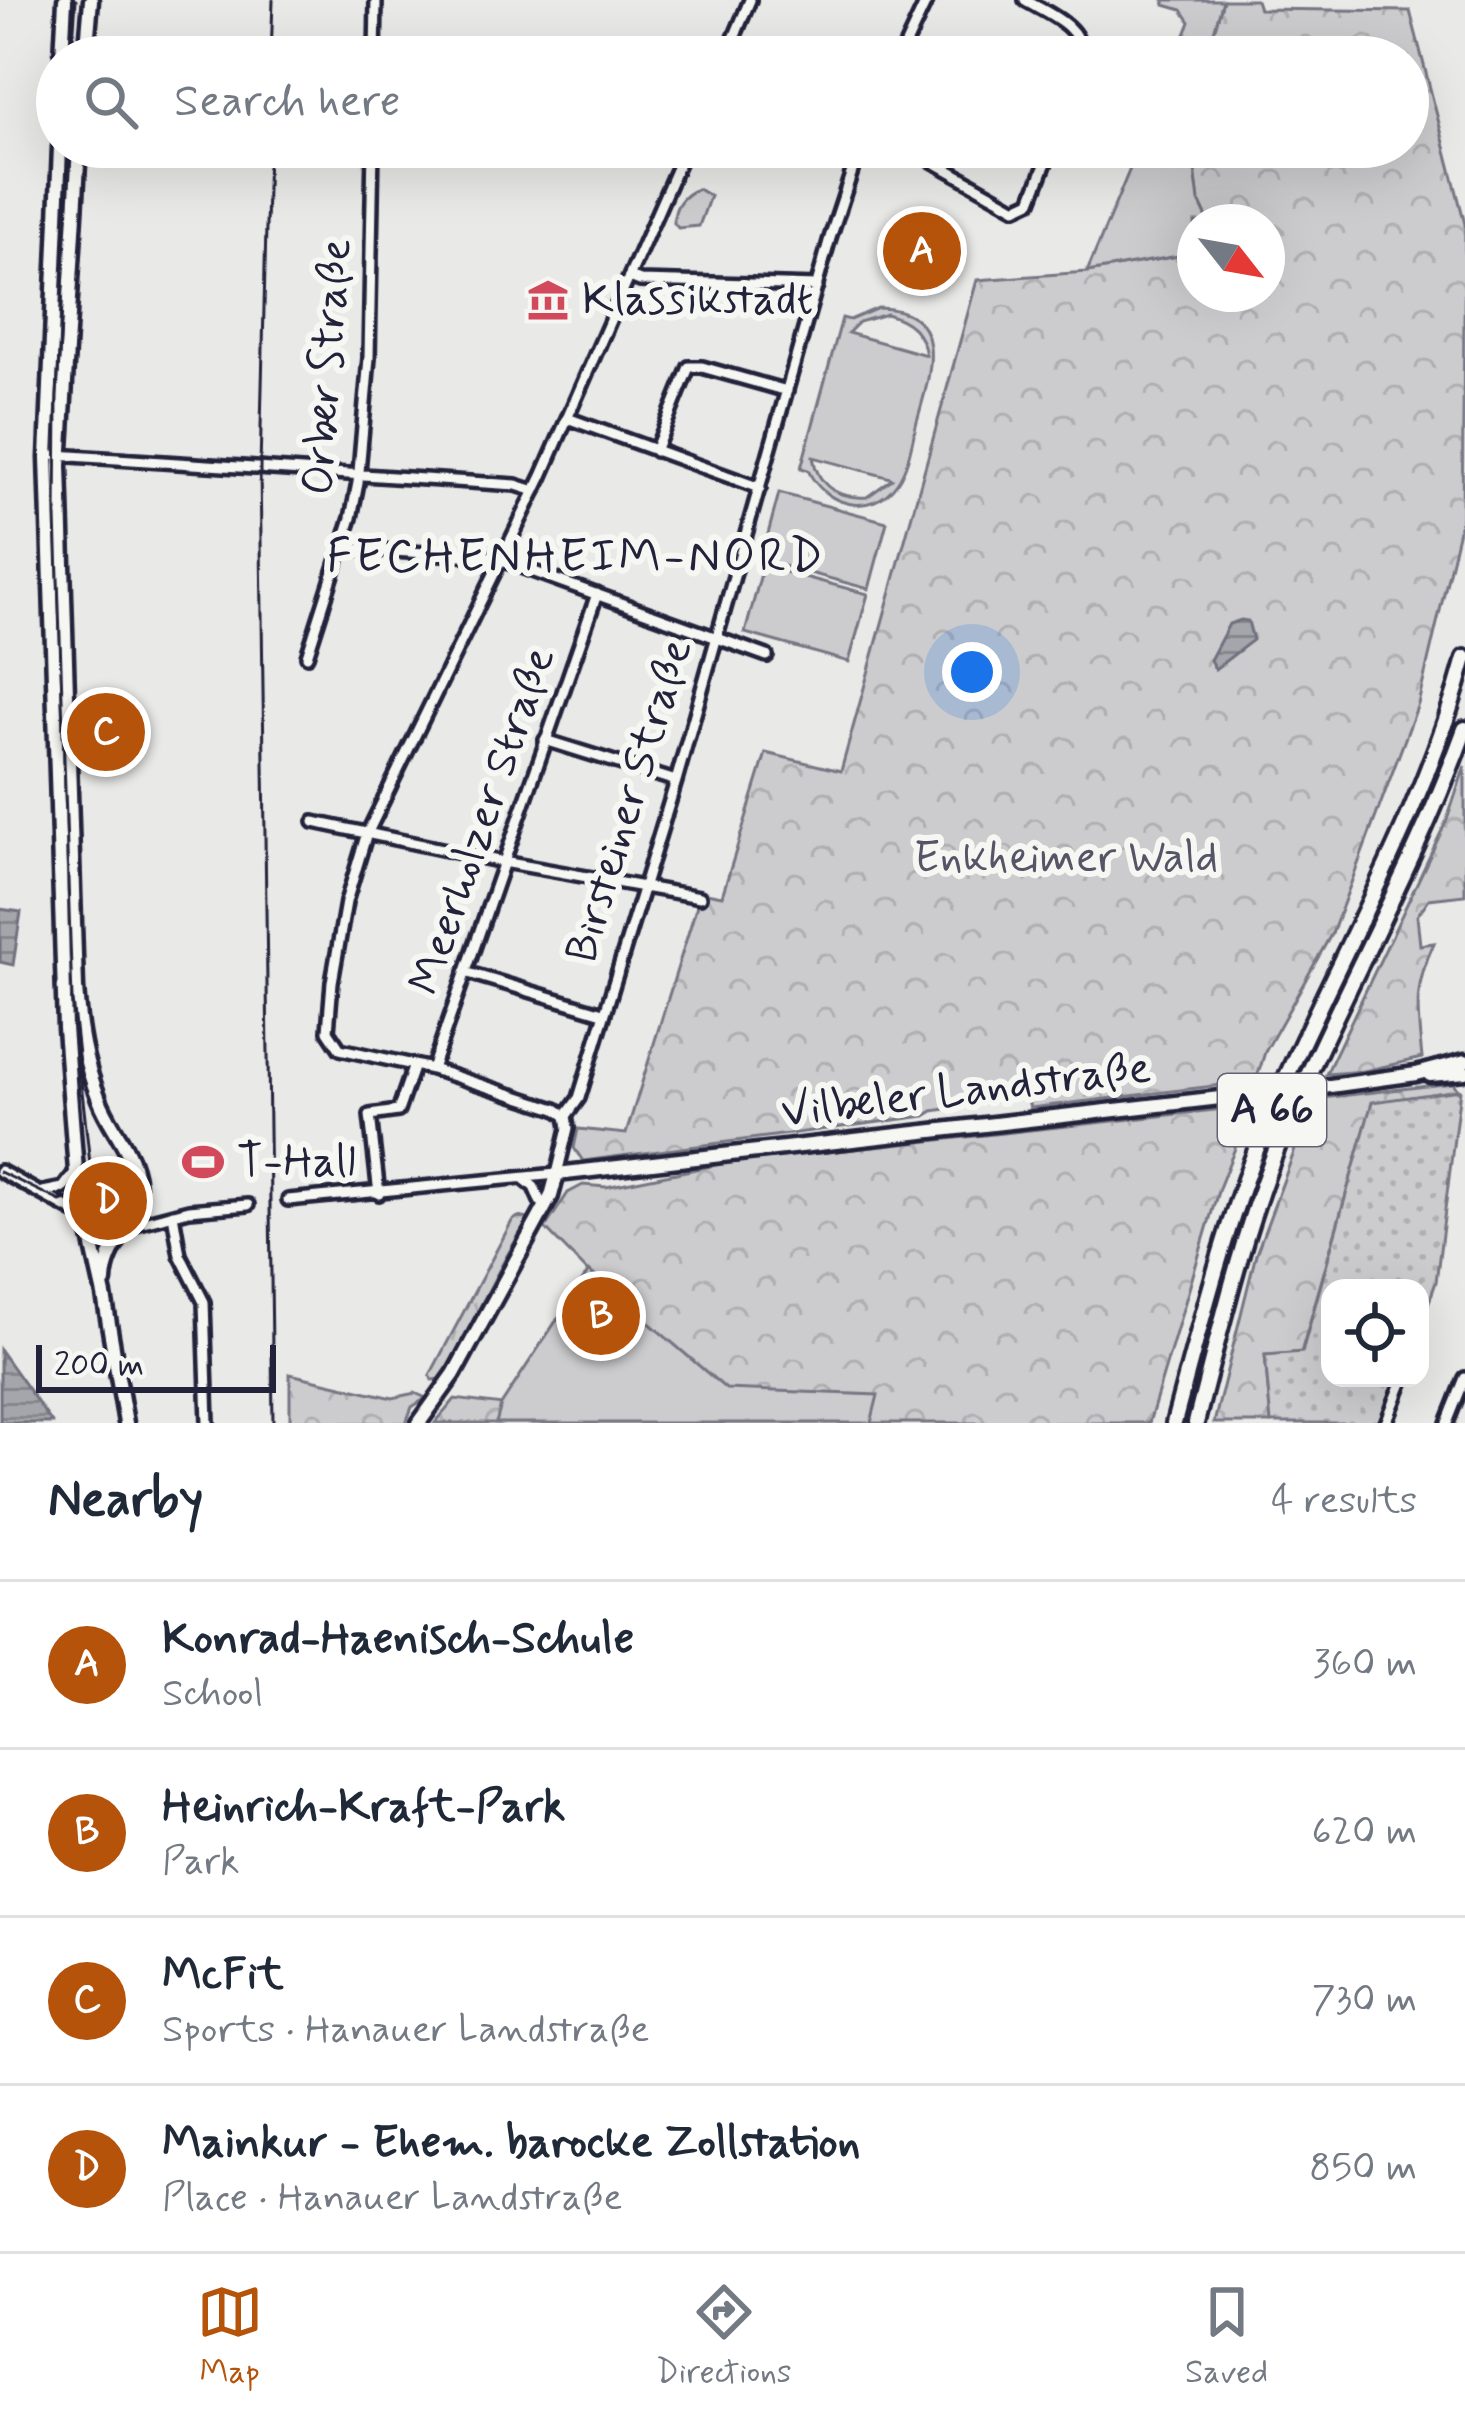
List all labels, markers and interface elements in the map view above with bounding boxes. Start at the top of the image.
search box [36,36,1429,168]
icon: search [78,69,144,135]
text: Search here [174,73,401,132]
north arrow [1177,204,1285,312]
pin: A [883,206,961,296]
street label: Orber Straße [290,237,366,497]
place label: Klassikstadt [582,271,813,330]
museum icon: Klassikstadt [525,277,571,323]
district label: FECHENHEIM-NORD [326,526,826,589]
street label: Birsteiner Straße [553,632,707,970]
street label: Meerholzer Straße [396,640,570,1002]
your location [942,642,1002,702]
pin: C [67,687,145,777]
park label: Enkheimer Wald [914,829,1218,888]
street label: Vilbeler Landstraße [778,1039,1154,1143]
road number: A 66 [1218,1074,1326,1146]
place label: T-Hall [237,1133,356,1192]
sports icon: T-Hall [180,1139,226,1185]
pin: D [69,1156,147,1246]
pin: B [562,1271,640,1361]
map controls [1321,1279,1429,1387]
button: locate [1321,1279,1429,1387]
scale bar [36,1339,276,1392]
text: 200 m [54,1344,144,1388]
text: Nearby [48,1468,203,1534]
text: 4 results [1271,1476,1417,1527]
text: Konrad-Haenisch-Schule [162,1610,634,1669]
text: A [74,1639,100,1690]
text: 360 m [1313,1639,1417,1690]
text: School [162,1669,263,1720]
text: Heinrich-Kraft-Park [162,1778,565,1837]
text: B [75,1807,99,1858]
text: 620 m [1311,1807,1417,1858]
text: Park [162,1837,240,1888]
text: McFit [162,1946,284,2005]
text: C [73,1975,101,2026]
text: 730 m [1312,1975,1417,2026]
text: Sports · Hanauer Landstraße [162,2005,650,2056]
text: Mainkur - Ehem. barocke Zollstation [162,2114,860,2173]
text: D [74,2143,100,2194]
text: 850 m [1309,2143,1417,2194]
text: Place · Hanauer Landstraße [162,2173,622,2224]
tab: Map [197,2279,263,2395]
tab: Directions [656,2279,792,2395]
tab: Saved [1185,2279,1268,2395]

